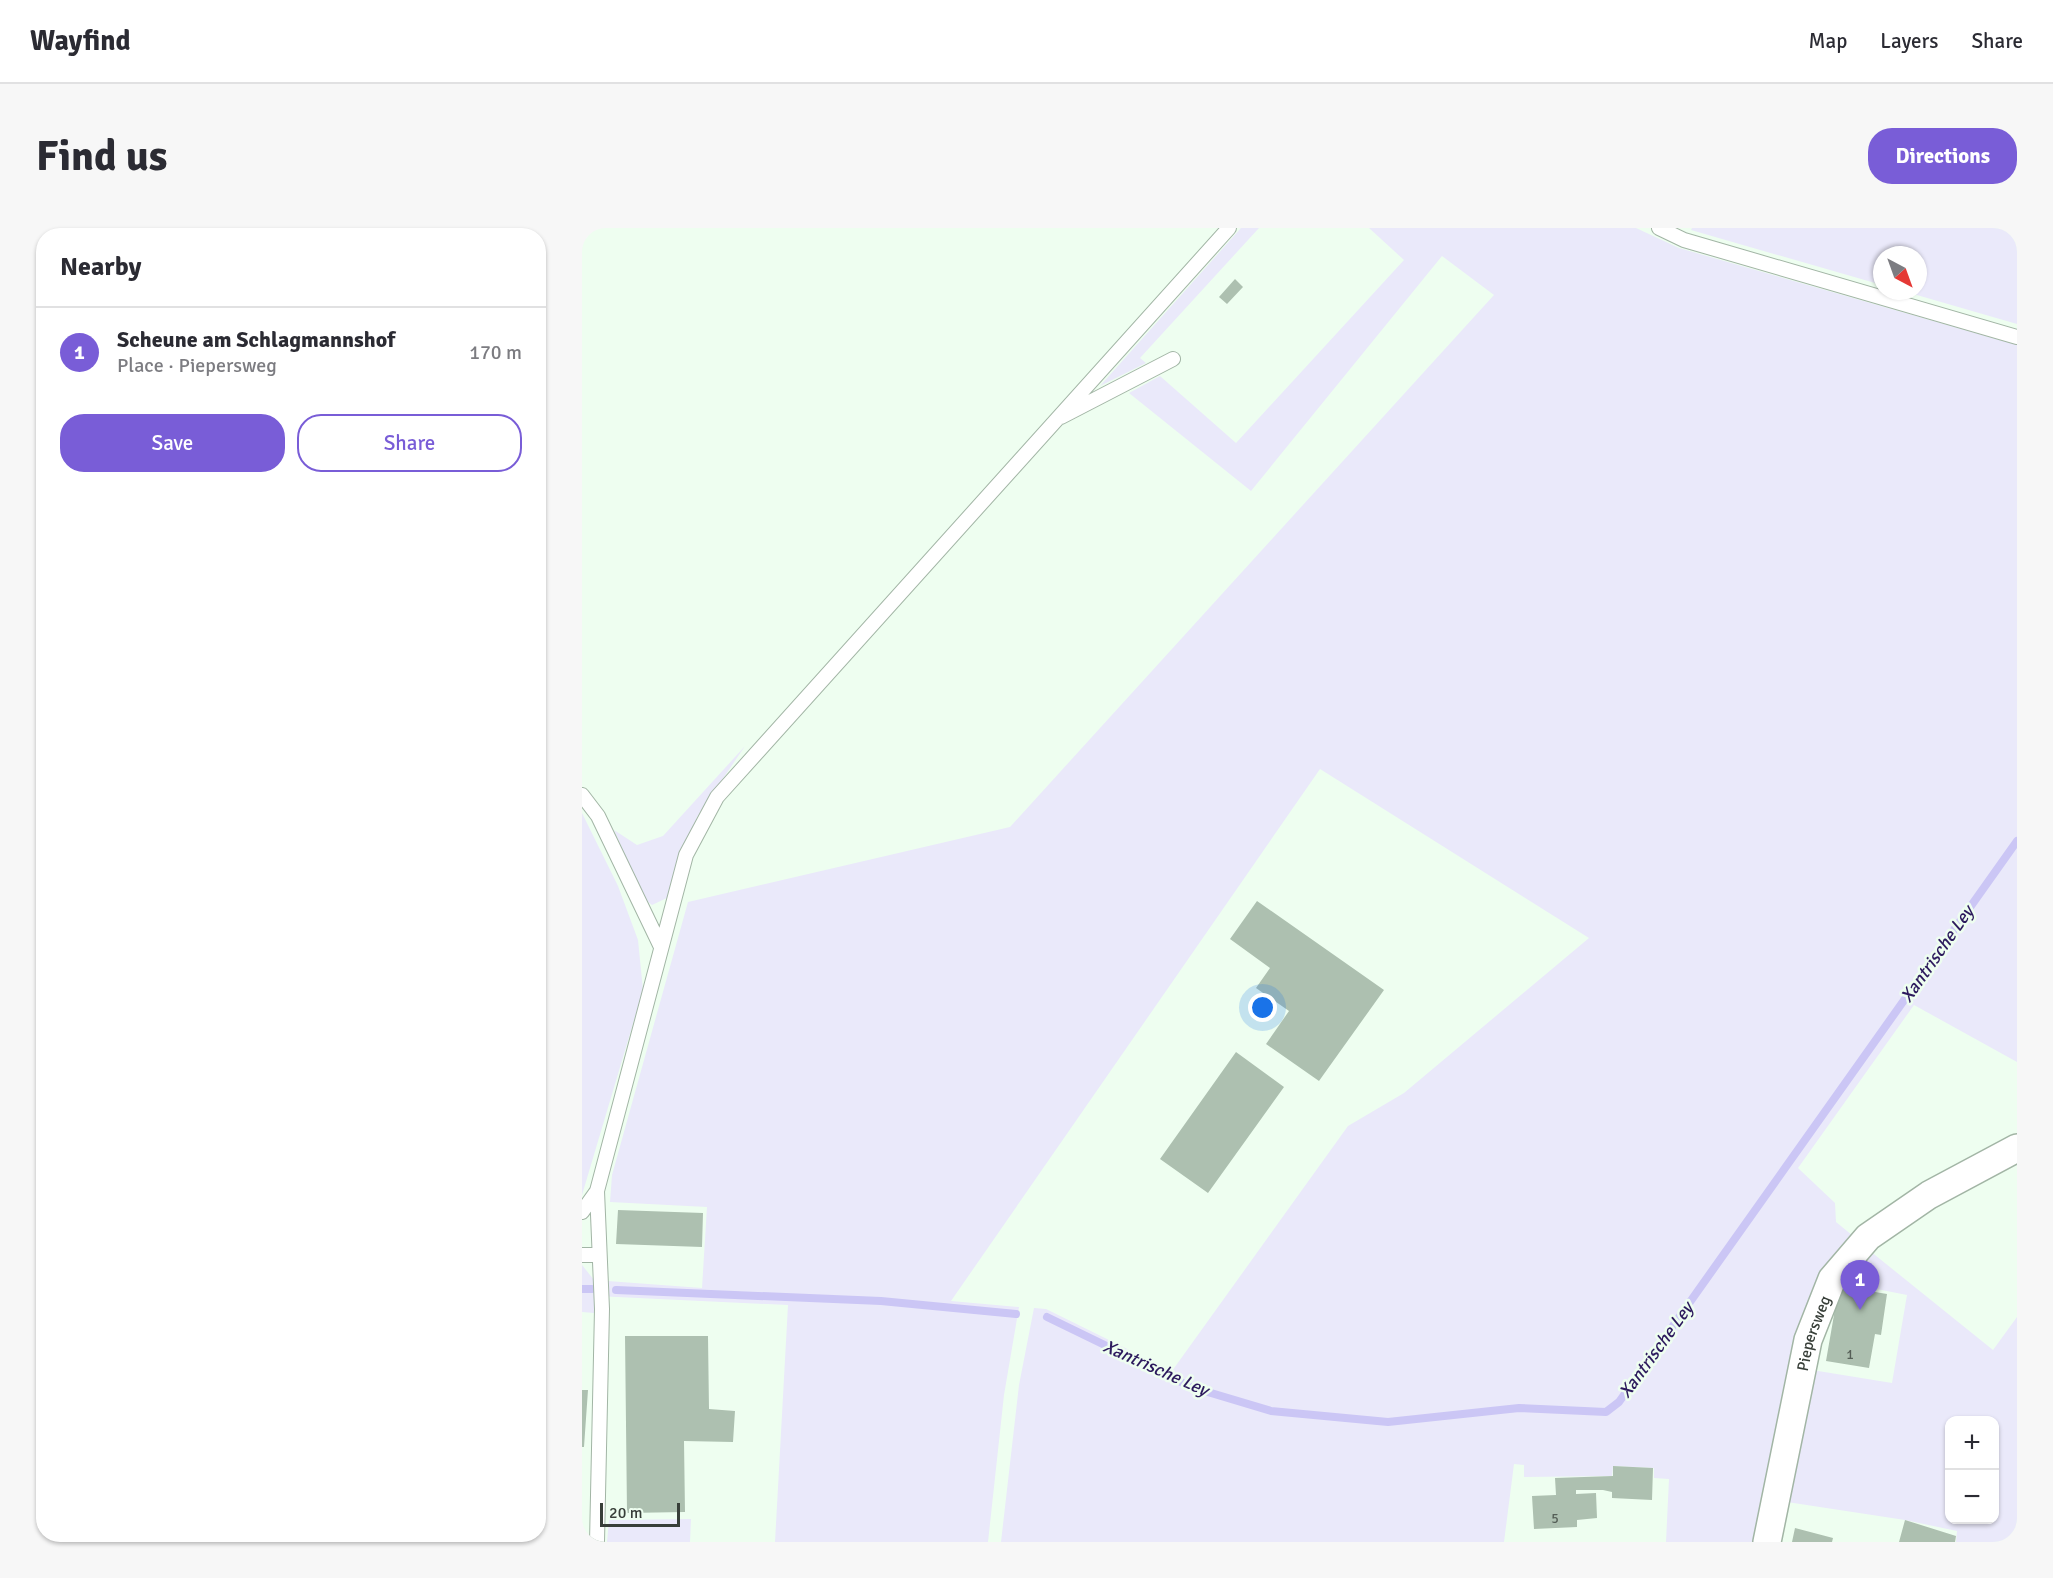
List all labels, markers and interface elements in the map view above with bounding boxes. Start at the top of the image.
text: Wayfind [30,24,131,58]
text: Map [1809,28,1847,54]
text: Layers [1880,28,1938,54]
text: Share [1971,28,2023,54]
button: Directions [1868,128,2017,184]
text: Find us [36,131,167,182]
north arrow [1873,246,1927,300]
text: Nearby [60,251,141,283]
text: Scheune am Schlagmannshof [117,326,395,353]
text: 1 [74,340,85,365]
text: 170 m [469,340,522,365]
text: Place · Piepersweg [117,353,277,378]
button: Save [60,414,285,472]
button: Share [297,414,522,472]
water label: Xantrische Ley [1896,899,1980,1006]
your location [1248,993,1277,1022]
pin: 1 [1840,1260,1880,1310]
street label: Piepersweg [1793,1293,1836,1373]
water label: Xantrische Ley [1614,1296,1700,1402]
water label: Xantrische Ley [1100,1335,1214,1402]
house number: 1 [1846,1346,1854,1363]
map controls [1945,1416,1999,1524]
button: + [1945,1416,1999,1470]
button: − [1945,1470,1999,1524]
scale bar [600,1500,680,1528]
text: 20 m [609,1503,643,1523]
house number: 5 [1551,1510,1559,1527]

